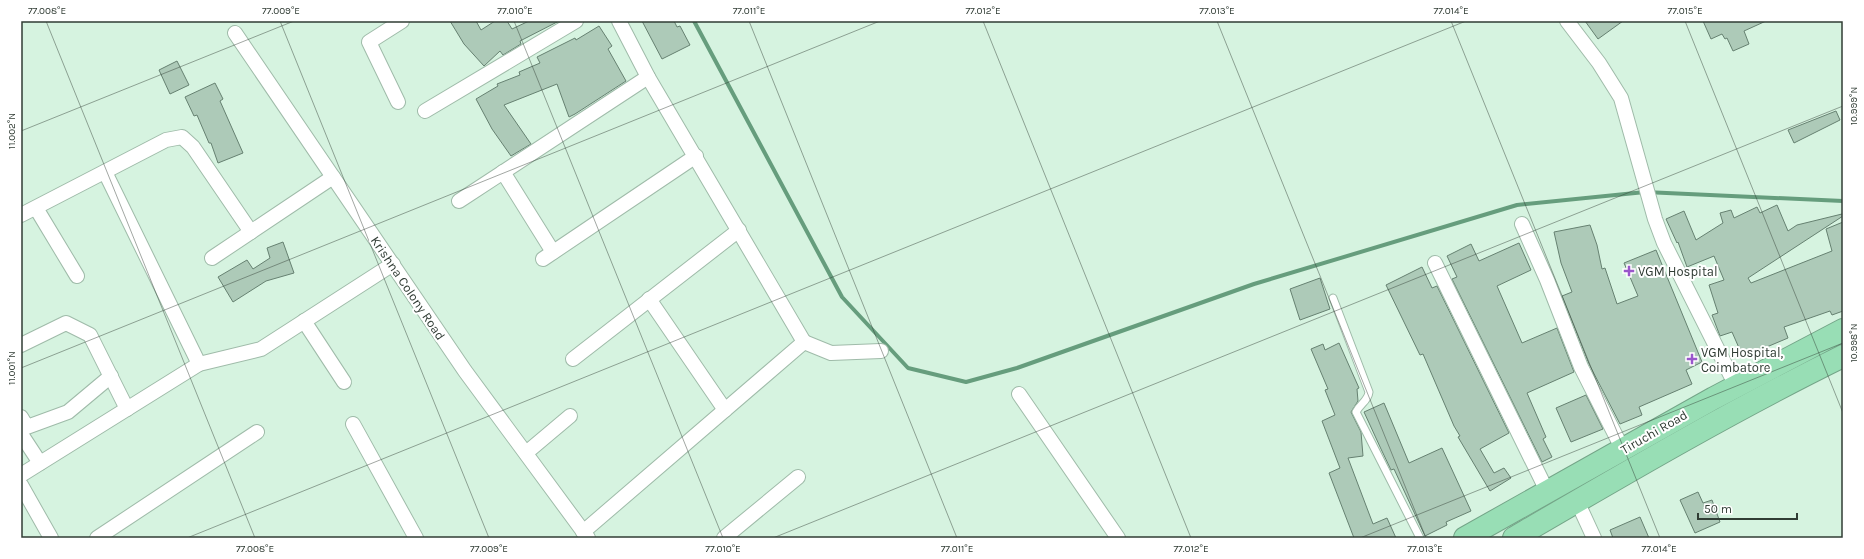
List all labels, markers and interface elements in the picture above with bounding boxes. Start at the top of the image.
text: 77.008°E [28,5,66,17]
text: 77.009°E [262,5,300,17]
text: 77.010°E [497,5,533,17]
text: 77.011°E [733,5,765,17]
text: 77.012°E [965,5,1001,17]
text: 77.013°E [1199,5,1235,17]
text: 77.014°E [1433,5,1469,17]
text: 77.015°E [1667,5,1703,17]
text: 10.999°N [1848,87,1860,125]
text: 11.002°N [6,113,18,149]
street label: Krishna Colony Road [368,233,448,343]
place label: VGM Hospital [1638,264,1718,279]
marker: VGM Hospital [1623,265,1635,277]
text: 10.998°N [1848,323,1860,363]
place label: VGM Hospital, Coimbatore [1701,345,1784,375]
text: 11.001°N [6,351,18,385]
marker: VGM Hospital, Coimbatore [1686,353,1698,365]
street label: Tiruchi Road [1618,407,1690,457]
scale bar [1698,495,1797,521]
text: 50 m [1704,502,1732,516]
text: 77.008°E [236,543,274,555]
text: 77.009°E [470,543,508,555]
text: 77.010°E [705,543,741,555]
text: 77.011°E [941,543,973,555]
text: 77.012°E [1173,543,1209,555]
text: 77.013°E [1407,543,1443,555]
text: 77.014°E [1641,543,1677,555]

